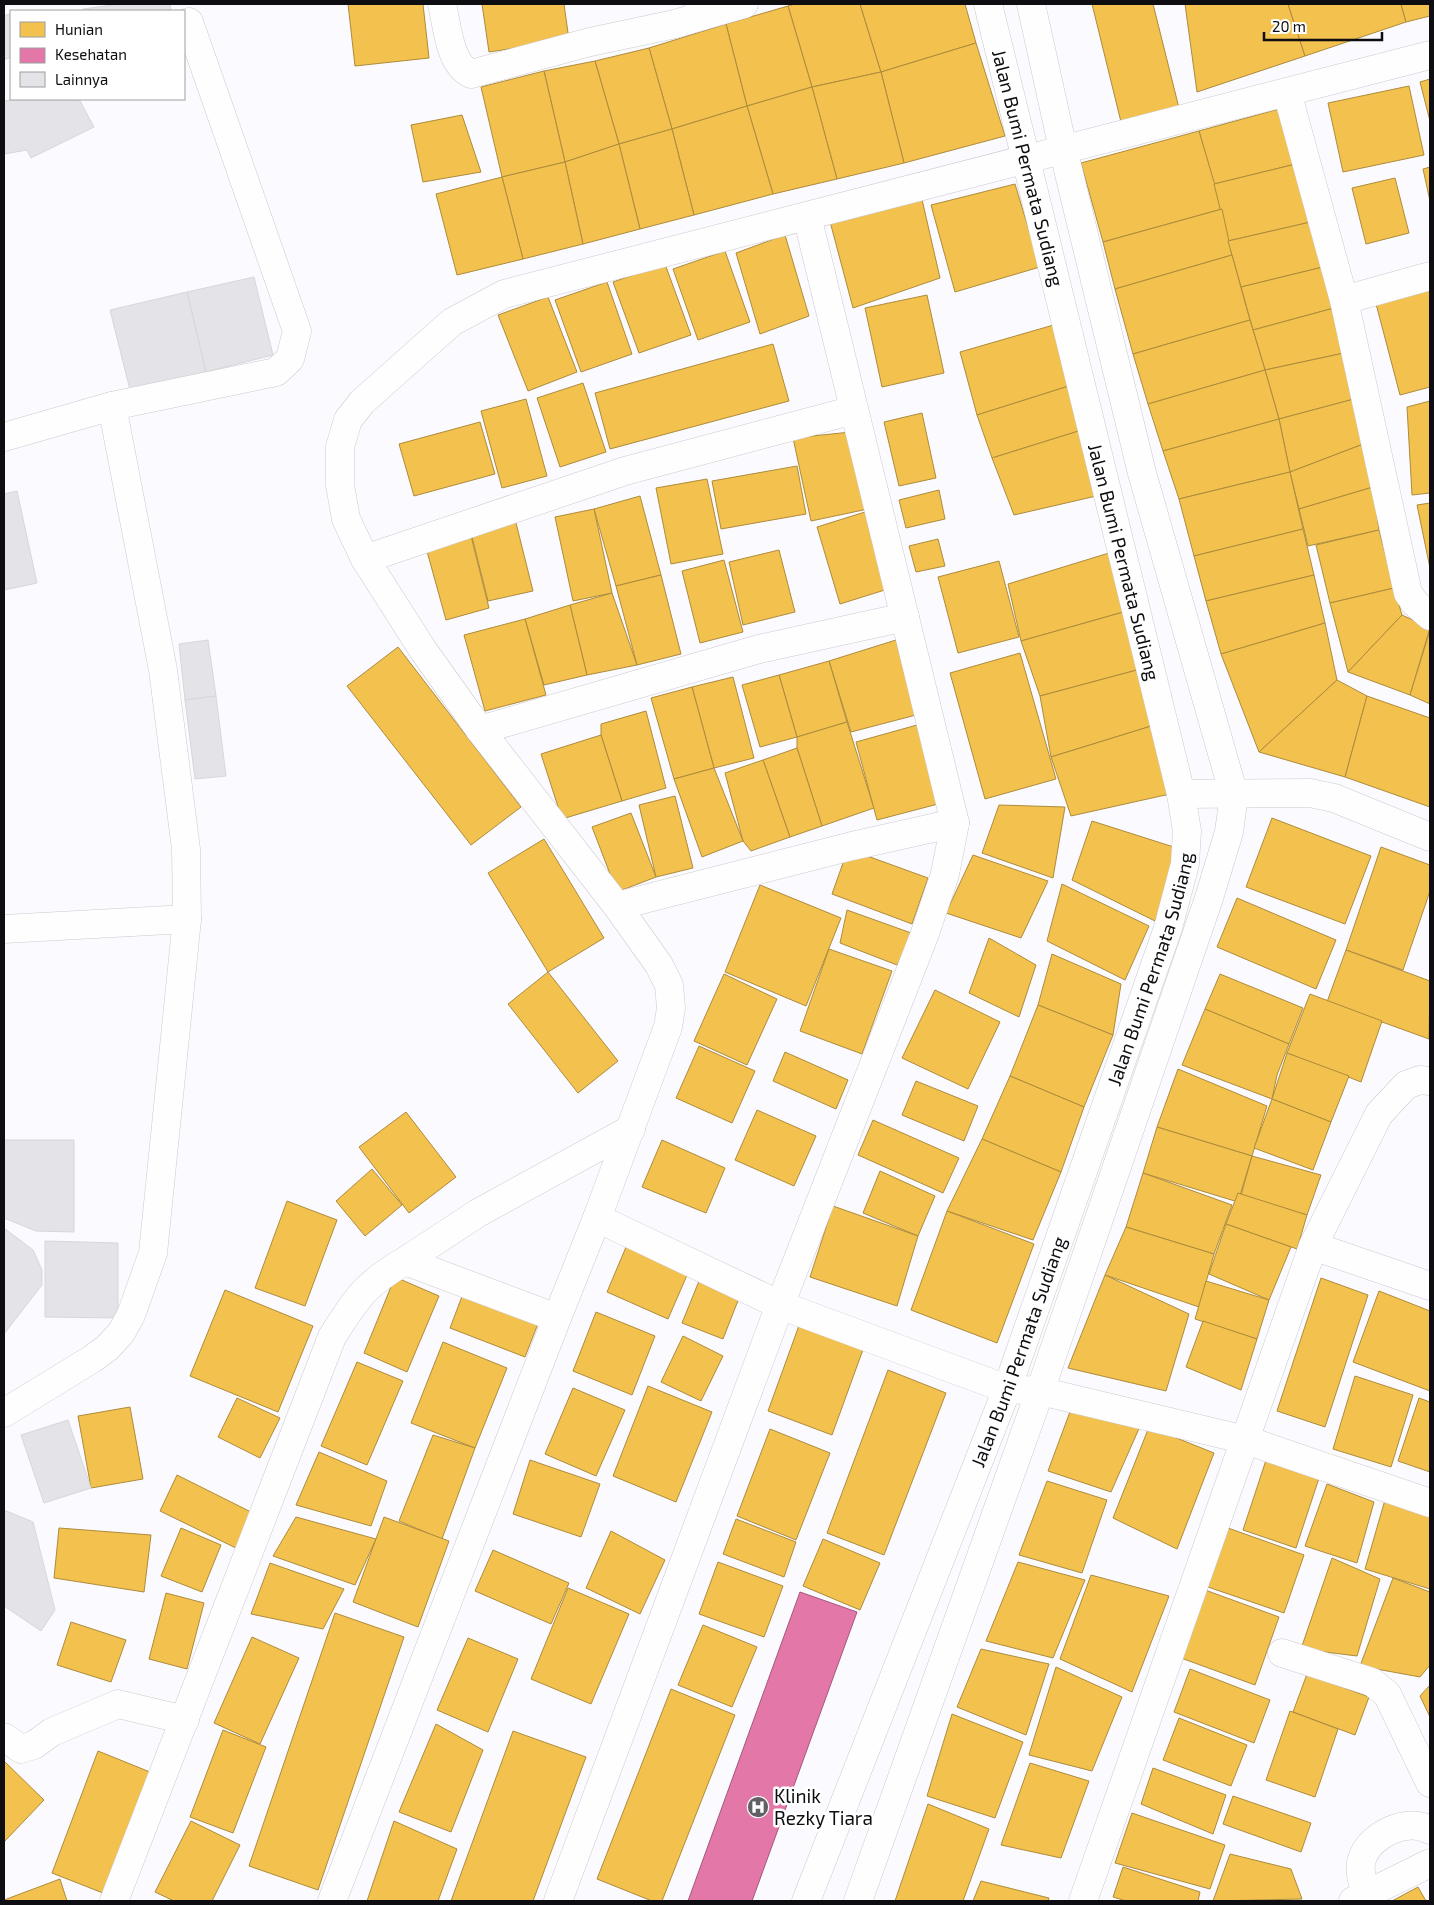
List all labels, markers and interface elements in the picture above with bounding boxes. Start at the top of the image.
legend [10,10,185,100]
scale bar [1264,10,1382,42]
text: 20 m [1272,17,1306,35]
text: Hunian [55,20,103,38]
text: Kesehatan [55,45,127,63]
street label: Jalan Bumi Permata Sudiang [988,47,1069,289]
text: Lainnya [55,70,108,88]
street label: Jalan Bumi Permata Sudiang [1084,441,1165,683]
street label: Jalan Bumi Permata Sudiang [1102,852,1197,1089]
street label: Jalan Bumi Permata Sudiang [966,1233,1071,1470]
place label: Klinik Rezky Tiara [774,1784,873,1829]
hospital icon: Klinik Rezky Tiara [746,1795,770,1819]

